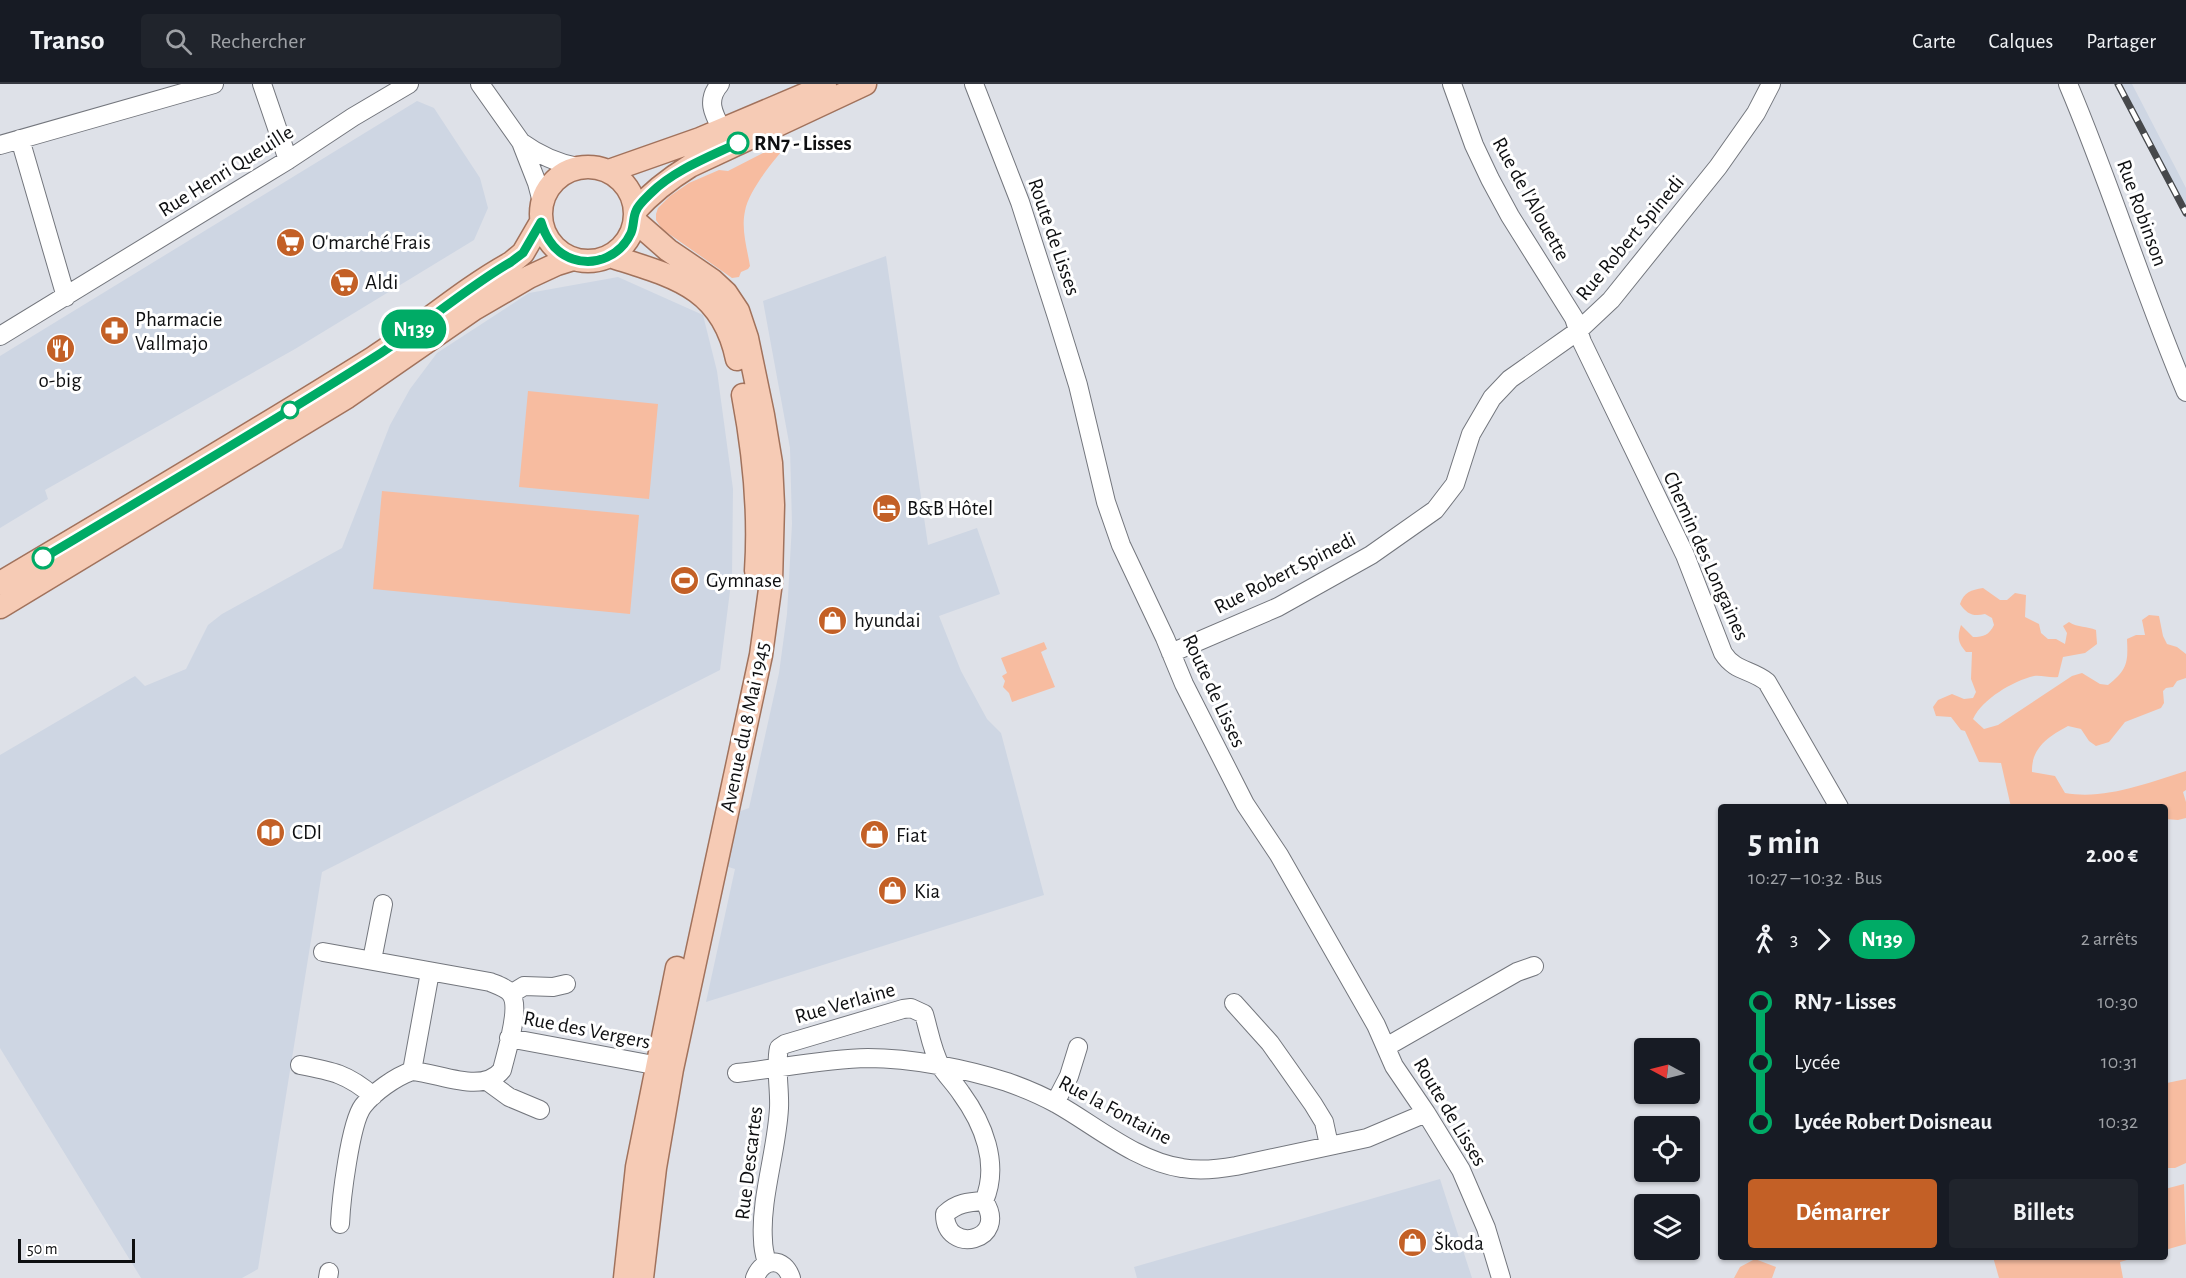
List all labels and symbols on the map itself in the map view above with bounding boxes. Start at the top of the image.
street label: Rue Henri Queuille [155,121,297,221]
marker: RN7 - Lisses [727,132,749,154]
place label: RN7 - Lisses [754,133,851,154]
street label: Rue de l'Alouette [1489,134,1573,264]
street label: Rue Robinson [2113,157,2171,269]
street label: Rue Robert Spinedi [1572,172,1688,304]
street label: Route de Lisses [1024,176,1084,298]
supermarket icon: O'marché Frais [275,226,307,258]
place label: O'marché Frais [312,232,431,253]
supermarket icon: Aldi [328,266,360,298]
place label: Aldi [365,272,398,293]
place label: Pharmacie Vallmajo [135,309,222,354]
line badge: N139 [372,310,456,348]
pharmacy icon: Pharmacie Vallmajo [98,315,130,347]
restaurant icon: o-big [44,333,76,365]
place label: o-big [39,370,82,391]
unlabelled marker [281,401,299,419]
street label: Chemin des Longaines [1659,469,1753,643]
hotel icon: B&B Hôtel [870,492,902,524]
place label: B&B Hôtel [907,498,993,519]
street label: Rue Robert Spinedi [1211,528,1359,618]
unlabelled marker [32,547,54,569]
sports icon: Gymnase [669,564,701,596]
place label: Gymnase [706,570,782,591]
shop icon: hyundai [817,604,849,636]
place label: hyundai [854,610,921,631]
street label: Route de Lisses [1179,631,1249,751]
street label: Avenue du 8 Mai 1945 [717,640,773,814]
library icon: CDI [255,816,287,848]
shop icon: Fiat [859,819,891,851]
place label: CDI [292,822,322,843]
place label: Fiat [896,825,927,846]
shop icon: Kia [877,875,909,907]
place label: Kia [914,881,941,902]
street label: Rue Verlaine [793,979,897,1027]
street label: Rue des Vergers [522,1007,652,1053]
north arrow [1634,1038,1700,1104]
street label: Route de Lisses [1410,1054,1490,1170]
street label: Rue la Fontaine [1055,1071,1175,1149]
street label: Rue Descartes [732,1105,766,1221]
shop icon: Škoda [1397,1227,1429,1259]
place label: Škoda [1434,1231,1484,1254]
scale bar [18,1236,135,1264]

